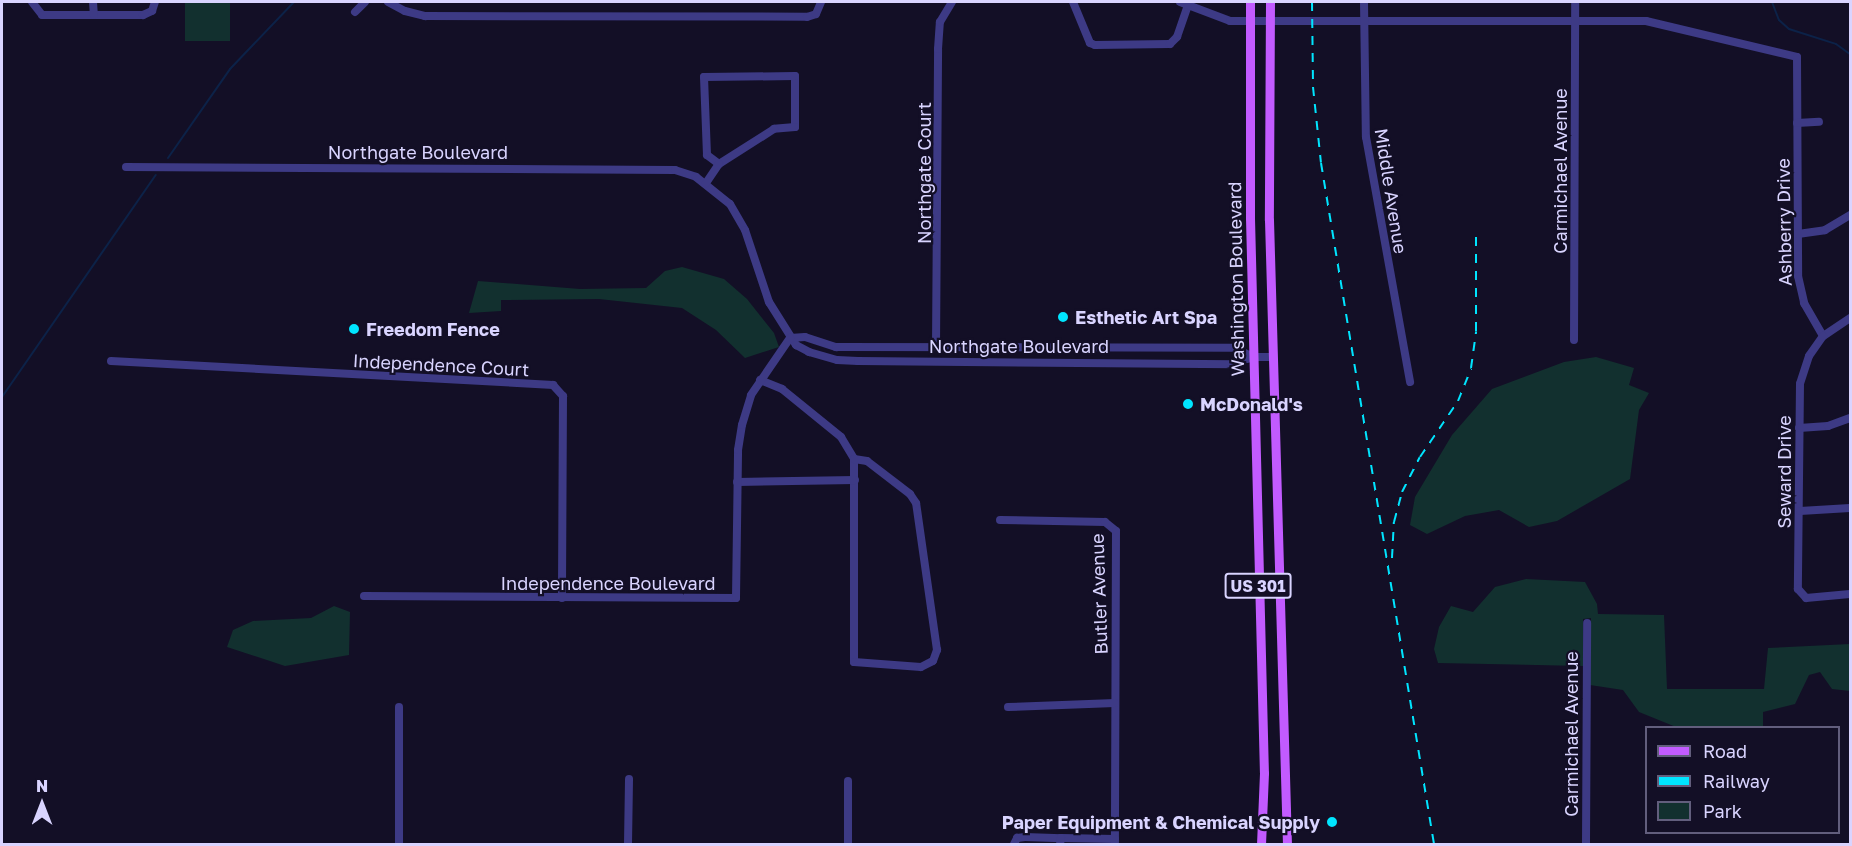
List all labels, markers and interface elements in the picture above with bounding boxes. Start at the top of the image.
street label: Carmichael Avenue [1549,88,1571,254]
street label: Northgate Court [913,102,935,244]
street label: Middle Avenue [1370,127,1412,255]
street label: Northgate Boulevard [328,141,508,163]
street label: Ashberry Drive [1772,158,1796,286]
street label: Washington Boulevard [1224,181,1248,377]
place label: Esthetic Art Spa [1075,306,1217,328]
marker: Esthetic Art Spa [1056,310,1070,324]
place label: Freedom Fence [366,318,500,340]
marker: Freedom Fence [347,322,361,336]
street label: Northgate Boulevard [929,335,1109,357]
street label: Independence Court [352,350,530,380]
place label: McDonald's [1200,393,1303,415]
marker: McDonald's [1181,397,1195,411]
street label: Seward Drive [1773,415,1795,529]
street label: Butler Avenue [1086,533,1112,655]
street label: Independence Boulevard [500,572,716,594]
road number: US 301 [1224,573,1292,599]
street label: Carmichael Avenue [1560,651,1582,817]
legend [1645,726,1840,834]
text: Road [1703,740,1747,762]
text: Railway [1703,770,1770,792]
north arrow [12,774,72,834]
text: N [36,776,48,796]
text: Park [1703,800,1742,822]
place label: Paper Equipment & Chemical Supply [1002,811,1320,833]
marker: Paper Equipment & Chemical Supply [1325,815,1339,829]

